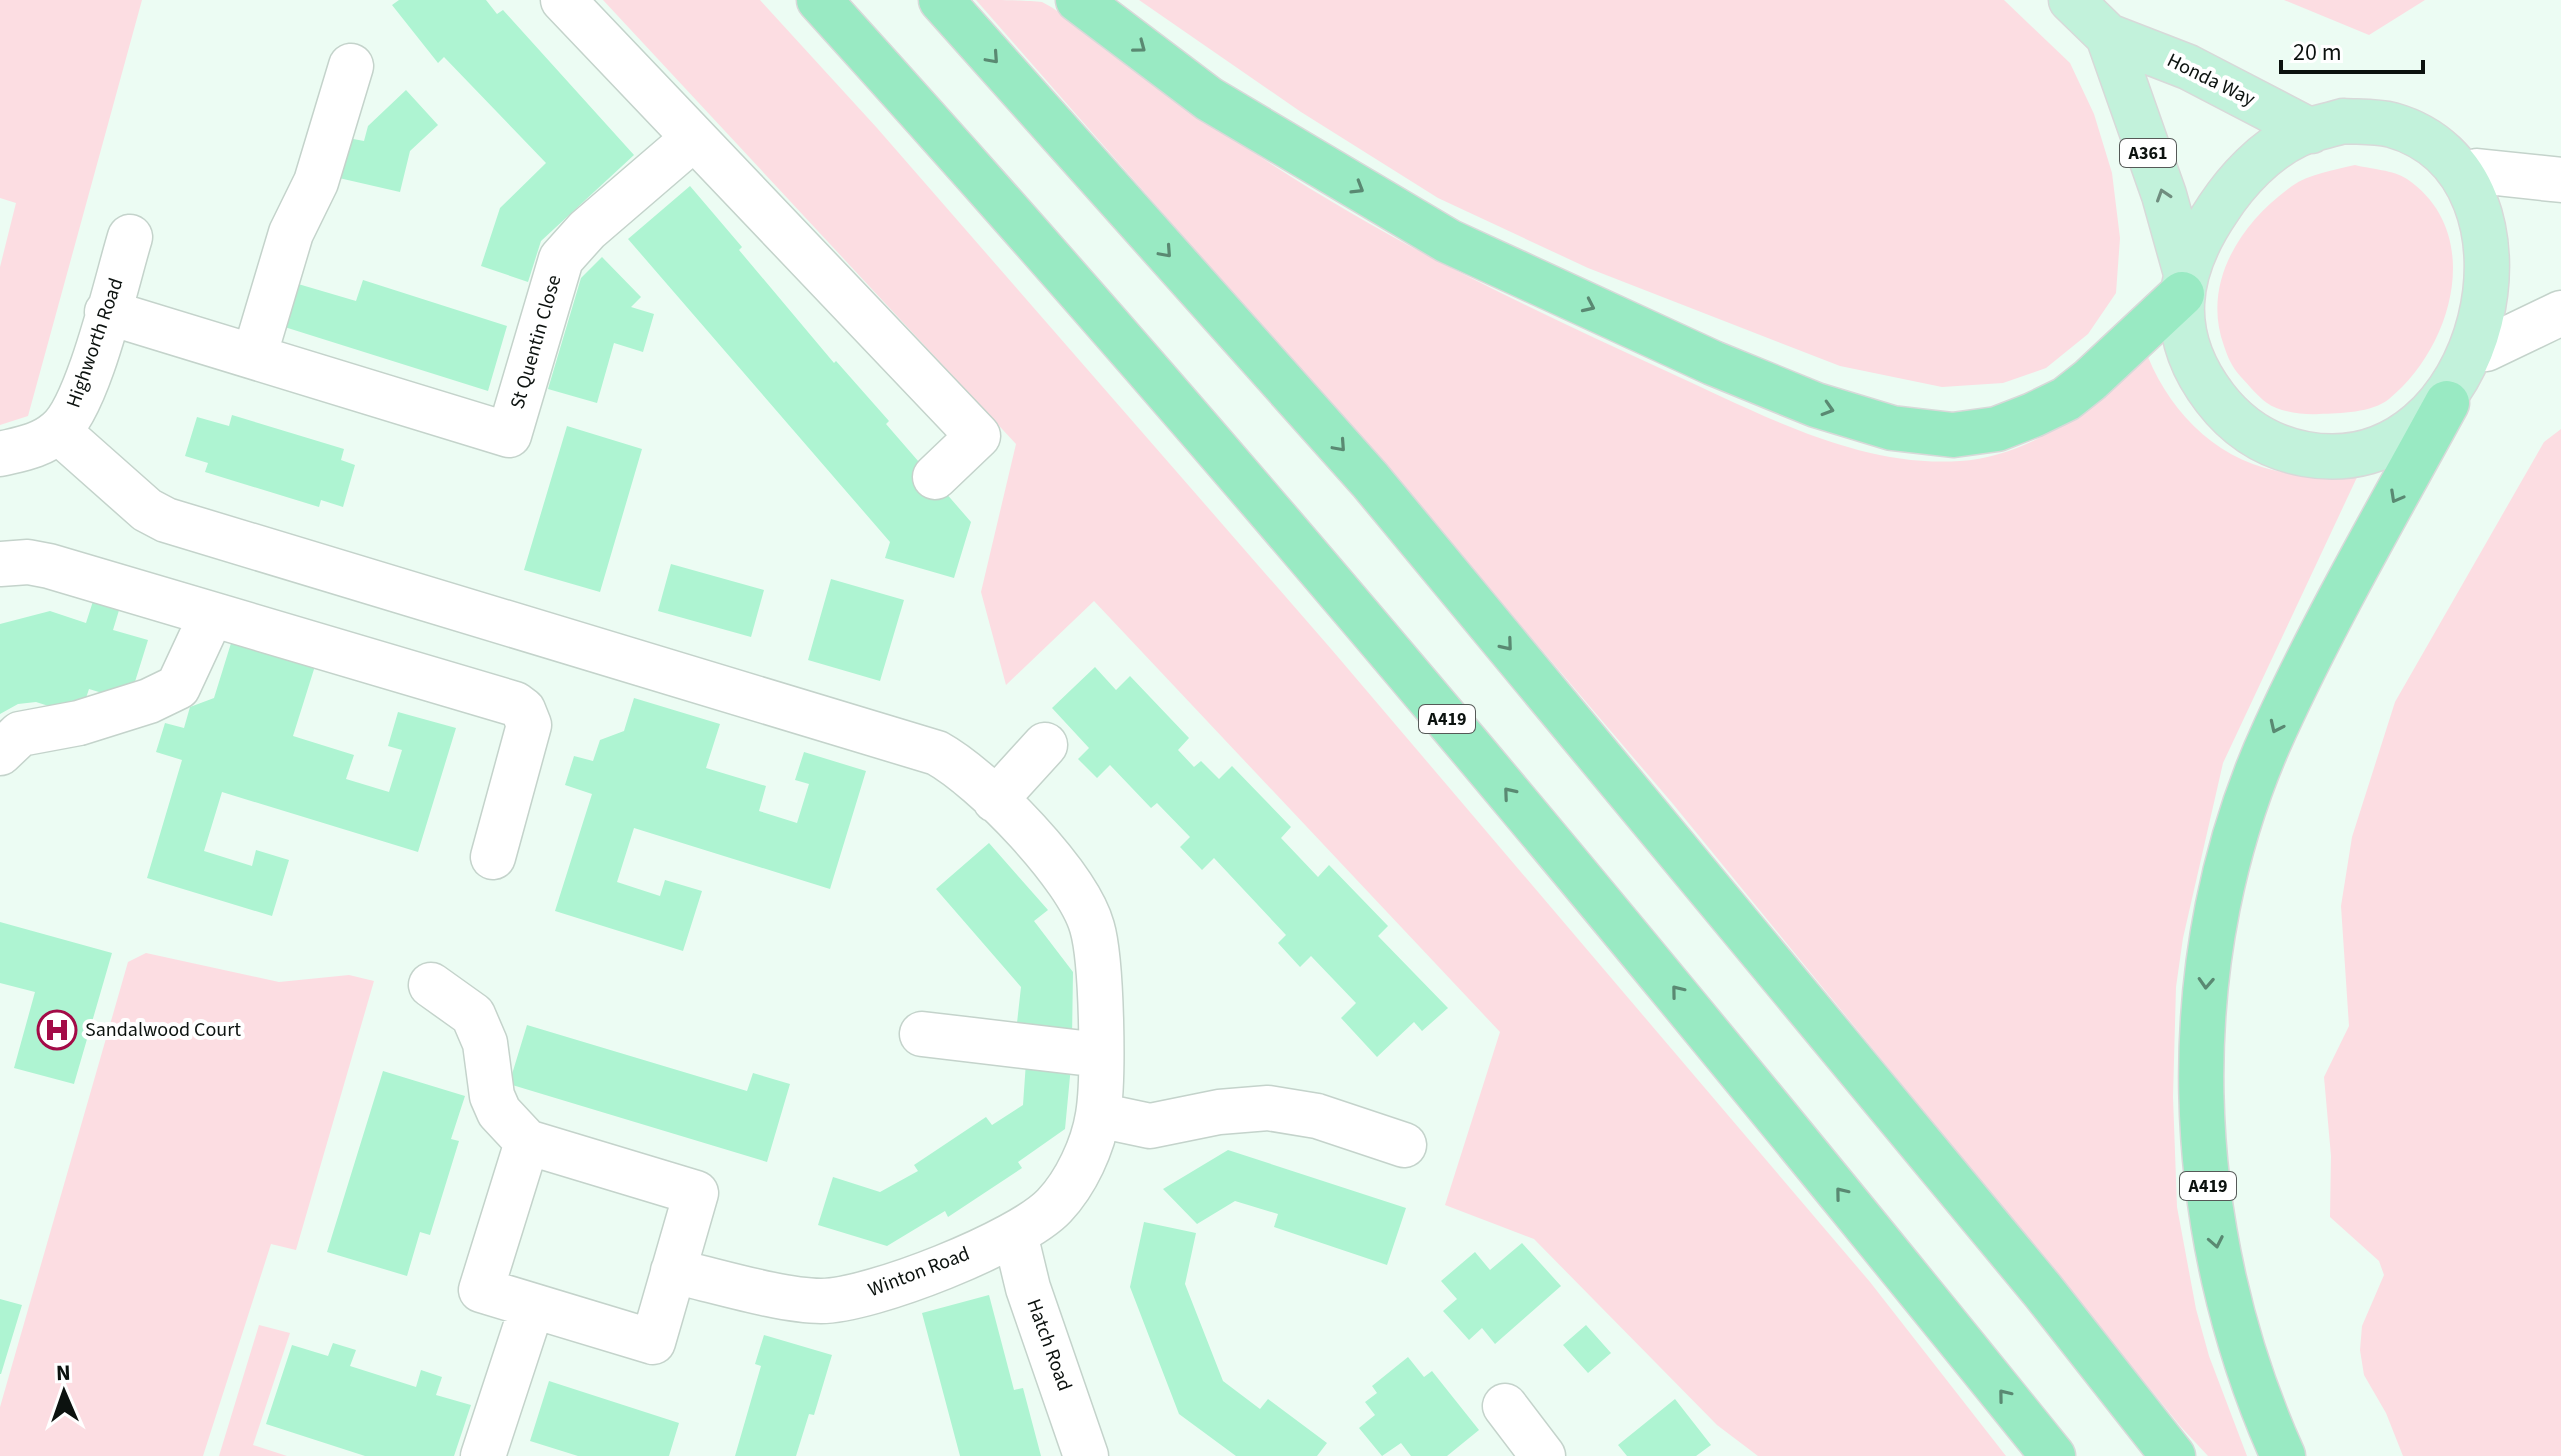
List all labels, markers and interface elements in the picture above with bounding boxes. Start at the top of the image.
scale bar [2281,24,2423,74]
text: 20 m [2293,35,2342,70]
one-way arrow [1131,37,1146,52]
street label: Honda Way [2162,47,2260,114]
one-way arrow [983,49,998,64]
road number: A361 [2120,139,2176,167]
one-way arrow [1349,178,1364,194]
one-way arrow [2157,189,2173,203]
one-way arrow [1157,243,1172,257]
street label: St Quentin Close [503,272,569,412]
street label: Highworth Road [60,274,130,412]
one-way arrow [1581,296,1596,312]
one-way arrow [1821,399,1835,415]
one-way arrow [1330,436,1344,451]
one-way arrow [2390,488,2406,502]
one-way arrow [1497,636,1512,650]
road number: A419 [1419,705,1475,733]
one-way arrow [2270,719,2286,734]
one-way arrow [1504,787,1519,802]
one-way arrow [2197,977,2214,990]
one-way arrow [1672,986,1687,1000]
hospital icon: Sandalwood Court [36,1009,78,1051]
place label: Sandalwood Court [85,1016,241,1044]
road number: A419 [2180,1172,2236,1200]
one-way arrow [1836,1187,1850,1202]
one-way arrow [2207,1235,2224,1248]
street label: Winton Road [864,1240,974,1304]
street label: Hatch Road [1019,1295,1079,1395]
north arrow [24,1352,104,1432]
text: N [55,1357,71,1389]
one-way arrow [1999,1390,2014,1404]

